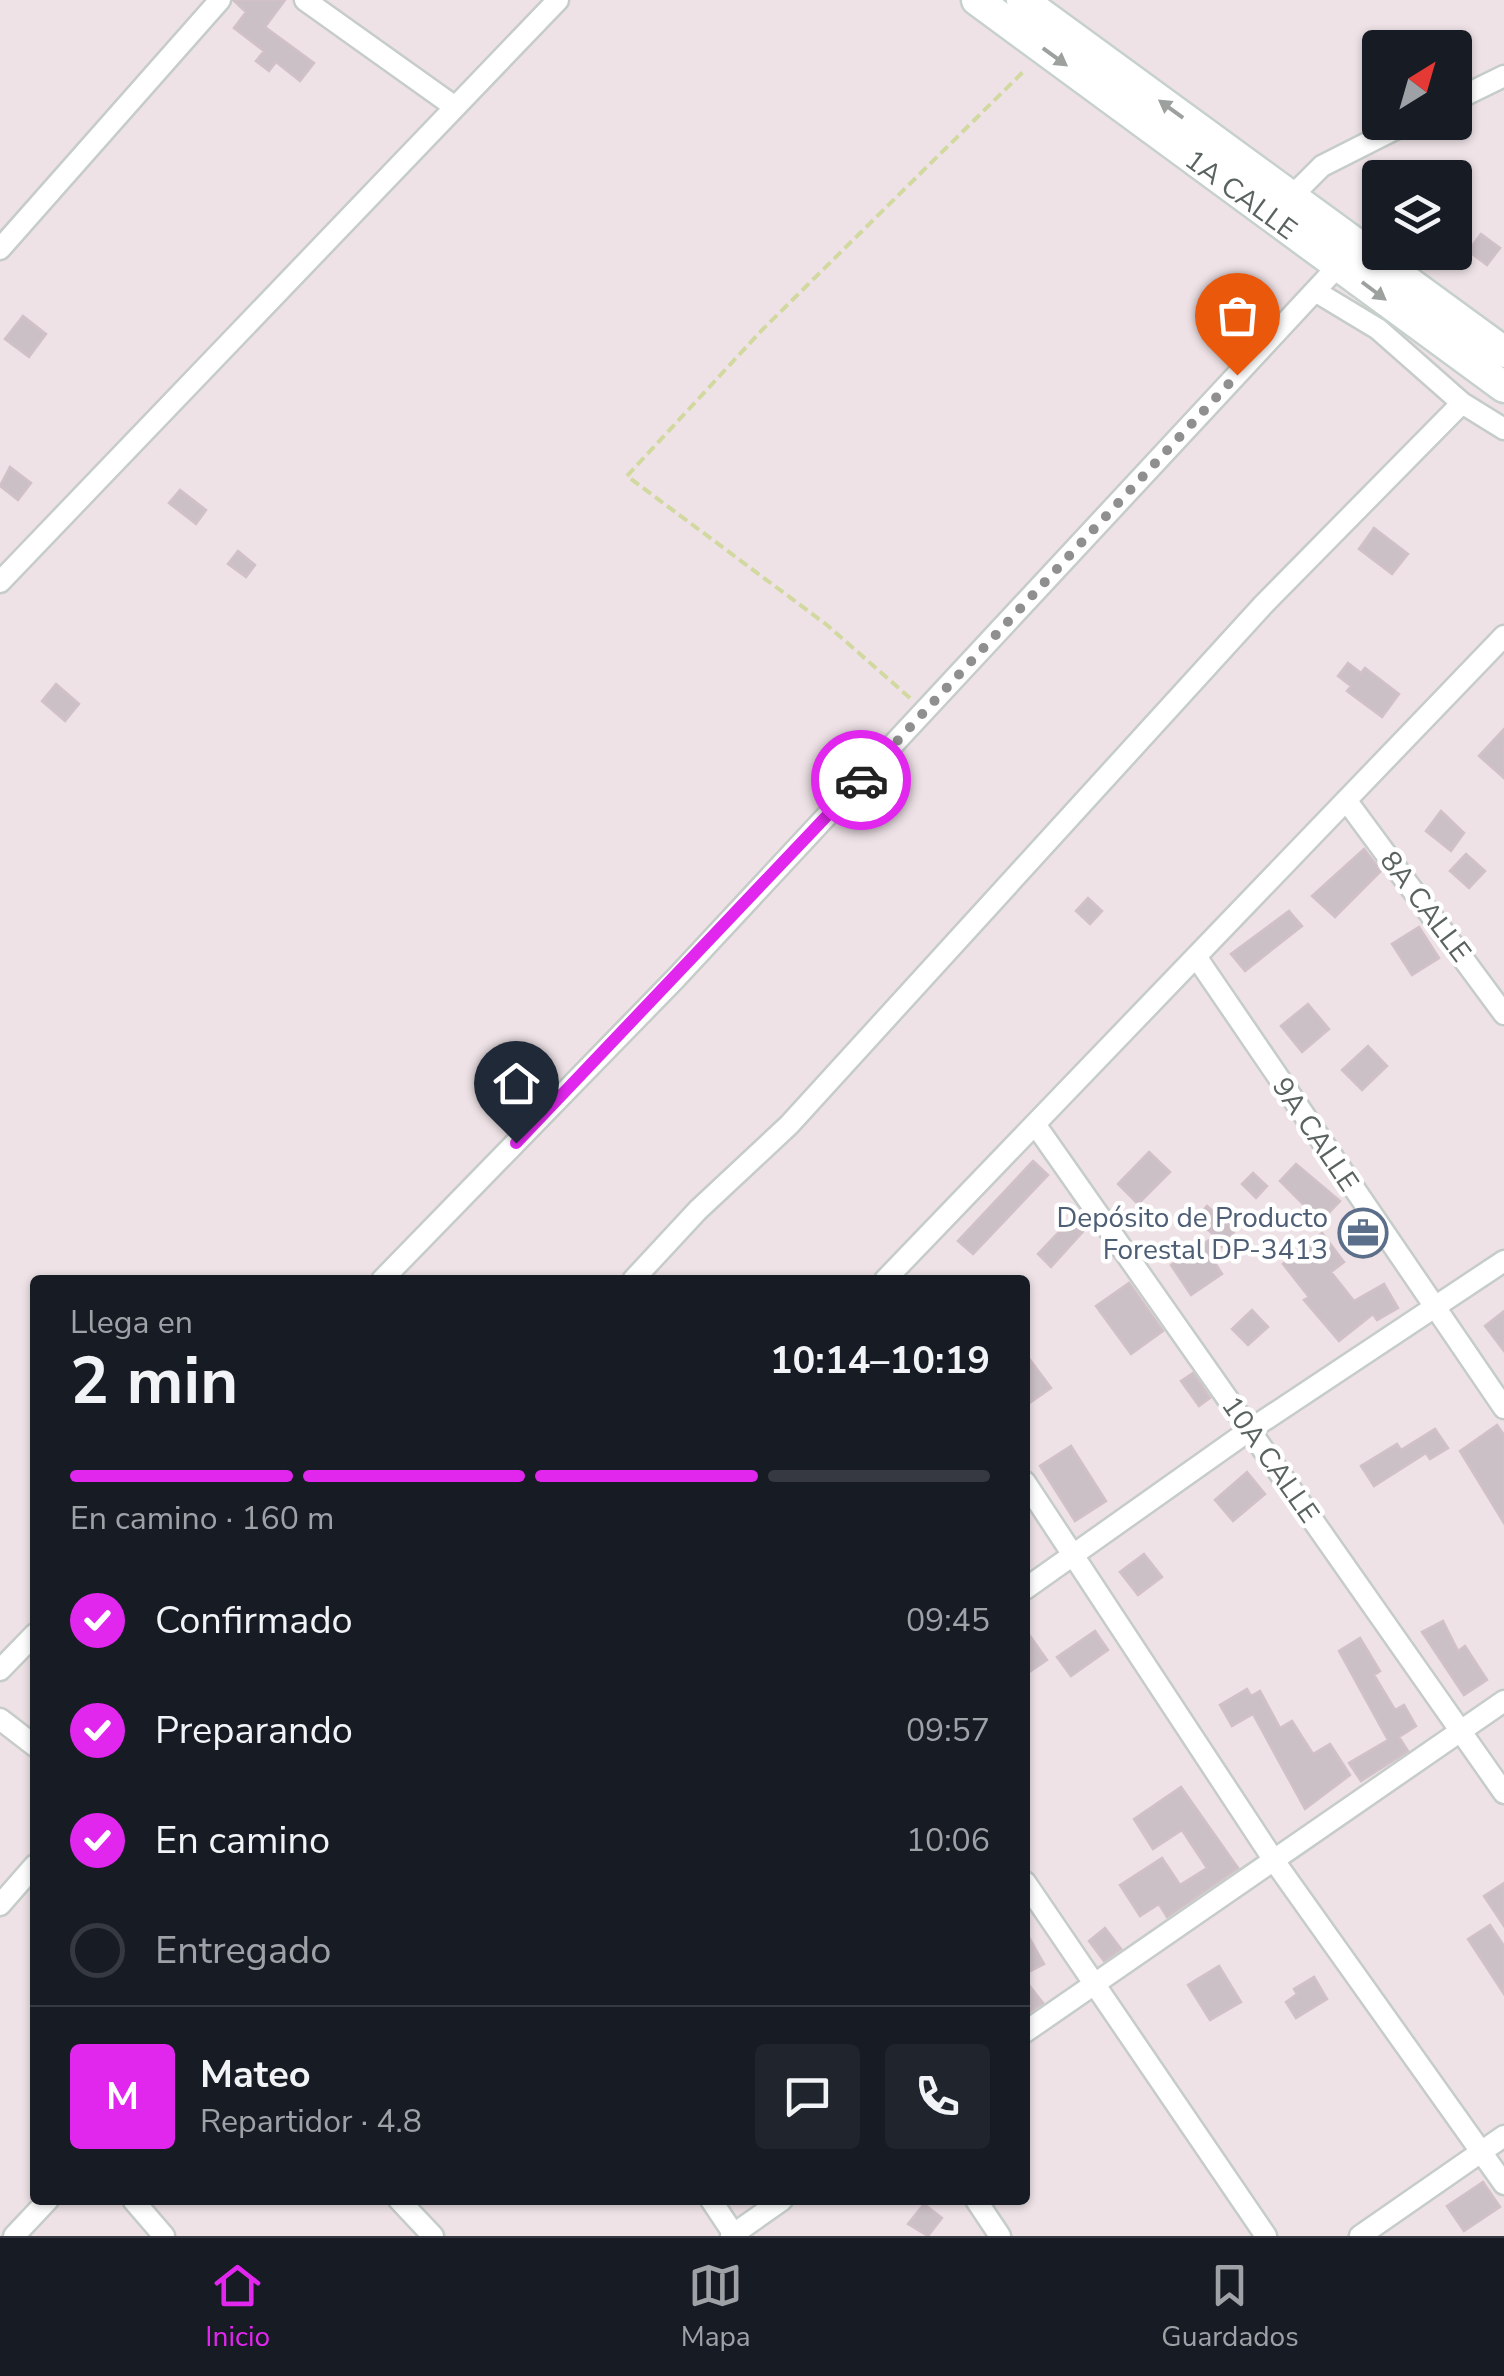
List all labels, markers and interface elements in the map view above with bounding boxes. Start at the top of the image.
north arrow [1362,30,1472,140]
map controls [1362,30,1472,270]
one-way arrow [1042,47,1069,67]
one-way arrow [1158,99,1184,119]
street label: 1A CALLE [1177,141,1304,249]
button: layers [1362,160,1472,270]
pin [1195,273,1280,376]
one-way arrow [1361,280,1387,300]
icon: bag [1210,288,1265,343]
courier [811,730,911,830]
icon: car [834,753,889,808]
street label: 8A CALLE [1371,843,1479,970]
pin [474,1041,559,1144]
icon: home [489,1056,544,1111]
street label: 9A CALLE [1263,1070,1367,1199]
place label: Depósito de Producto Forestal DP-3413 [1057,1199,1328,1269]
office icon: Depósito de Producto Forestal DP-3413 [1337,1207,1389,1259]
text: Llega en [70,1301,193,1344]
text: 10:14–10:19 [770,1335,990,1386]
text: 2 min [70,1337,238,1426]
street label: 10A CALLE [1213,1389,1328,1531]
text: En camino · 160 m [70,1497,334,1540]
icon: check [70,1593,125,1648]
text: Confirmado [155,1595,353,1646]
text: 09:45 [906,1599,990,1642]
icon: check [70,1703,125,1758]
text: Preparando [155,1705,353,1756]
text: 09:57 [906,1709,990,1752]
icon: check [70,1813,125,1868]
text: En camino [155,1815,330,1866]
text: 10:06 [906,1819,990,1862]
text: Entregado [155,1925,331,1976]
button: chat [755,2044,860,2149]
button: phone [885,2044,990,2149]
text: Mateo [200,2049,311,2100]
text: M [106,2071,139,2122]
text: Repartidor · 4.8 [200,2100,422,2143]
tab: Inicio [205,2258,270,2356]
tab: Mapa [681,2258,751,2356]
tab: Guardados [1161,2258,1299,2356]

